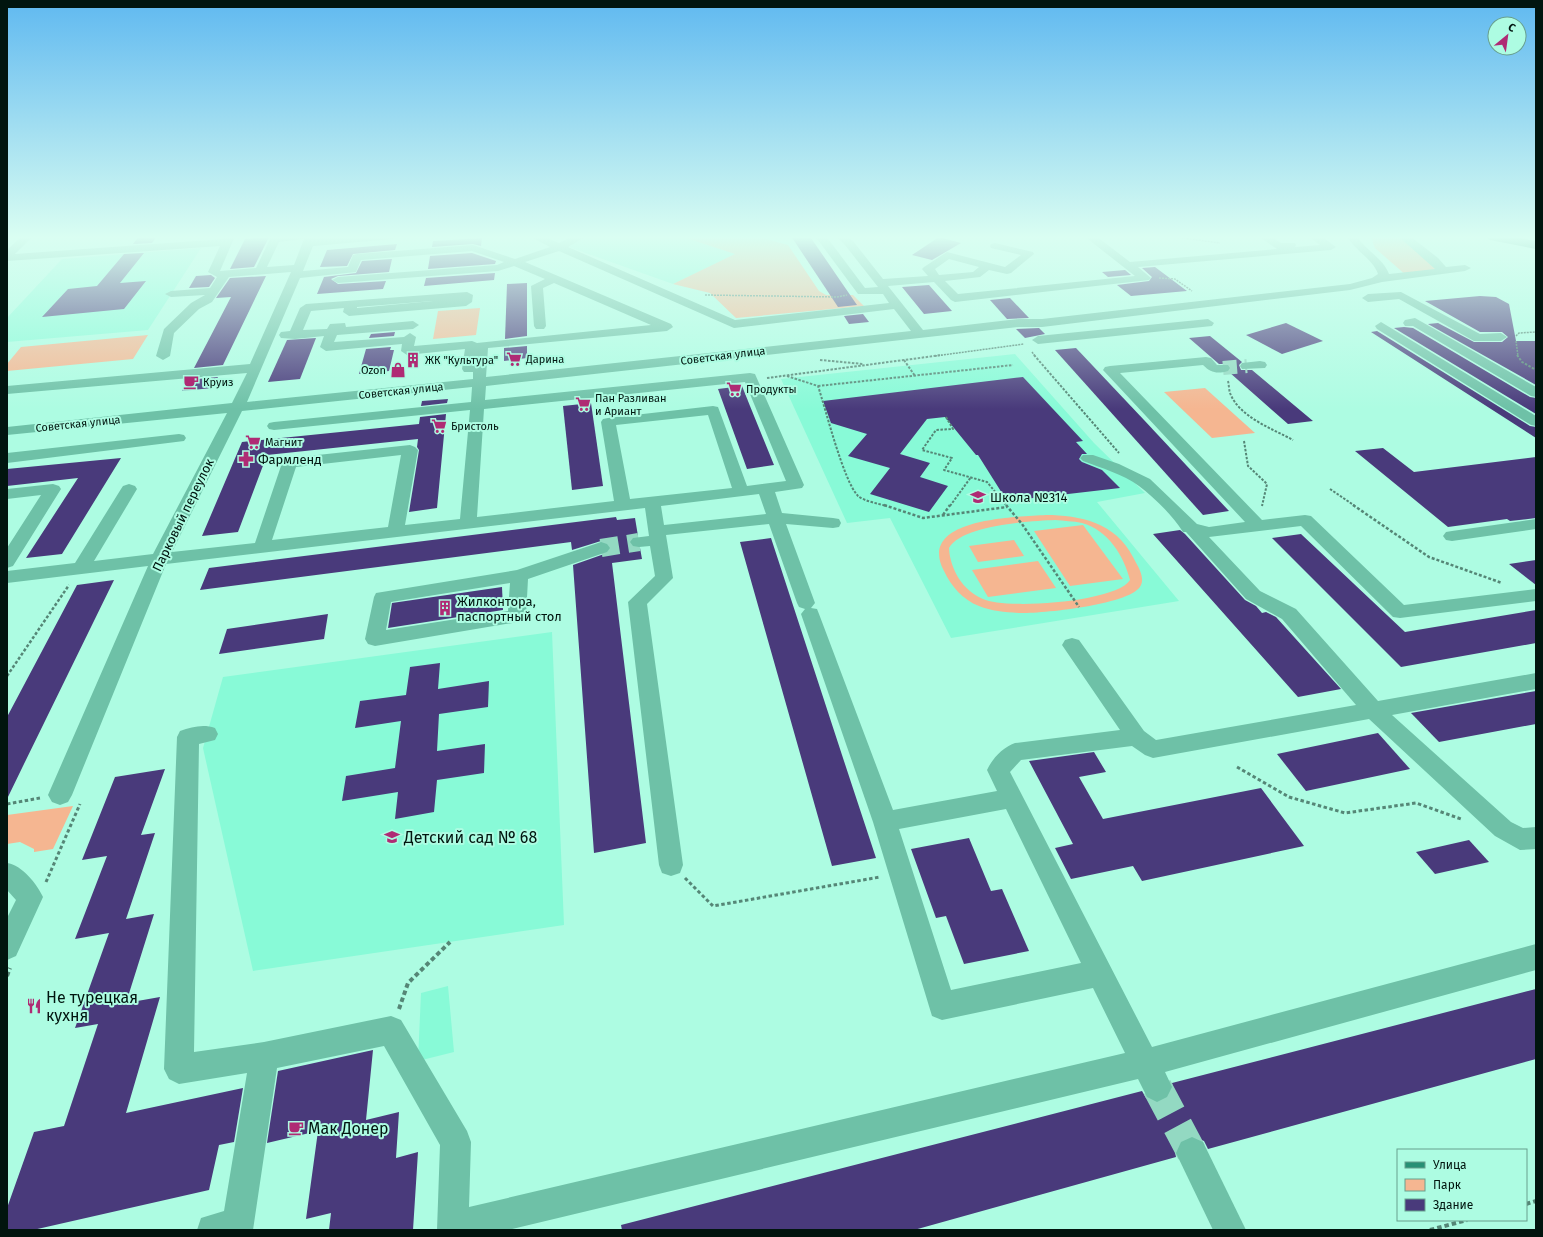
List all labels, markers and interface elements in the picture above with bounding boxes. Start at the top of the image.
north arrow [1487,16,1527,56]
text: С [1506,20,1518,35]
street label: Советская улица [680,344,766,368]
supermarket icon: Дарина [505,350,523,368]
building icon: ЖК "Культура" [404,351,422,369]
place label: Дарина [525,353,564,366]
place label: ЖК "Культура" [425,354,498,367]
shop icon: Ozon [389,361,407,379]
place label: Ozon [361,364,386,377]
cafe icon: Круиз [182,373,200,391]
place label: Круиз [203,376,233,389]
street label: Советская улица [358,380,444,402]
supermarket icon: Продукты [725,380,743,398]
place label: Продукты [746,383,797,396]
place label: Пан Разливан и Ариант [595,392,667,418]
supermarket icon: Пан Разливан и Ариант [574,395,592,413]
street label: Советская улица [35,413,121,435]
supermarket icon: Бристоль [430,417,448,435]
place label: Бристоль [451,420,499,433]
supermarket icon: Магнит [244,433,262,451]
place label: Магнит [265,436,302,449]
pharmacy icon: Фармленд [237,450,255,468]
place label: Фармленд [258,452,322,467]
street label: Парковый переулок [149,456,217,574]
school or university icon: Школа №314 [969,488,987,506]
place label: Школа №314 [990,490,1067,505]
place label: Жилконтора, паспортный стол [457,594,562,624]
building icon: Жилконтора, паспортный стол [436,599,454,617]
school or university icon: Детский сад № 68 [383,828,401,846]
place label: Детский сад № 68 [403,828,537,847]
place label: Не турецкая кухня [46,988,138,1025]
restaurant icon: Не турецкая кухня [25,997,43,1015]
cafe icon: Мак Донер [287,1119,305,1137]
place label: Мак Донер [308,1119,389,1138]
legend [1397,1149,1527,1221]
text: Улица [1433,1158,1467,1172]
text: Парк [1433,1178,1462,1192]
text: Здание [1433,1198,1473,1212]

